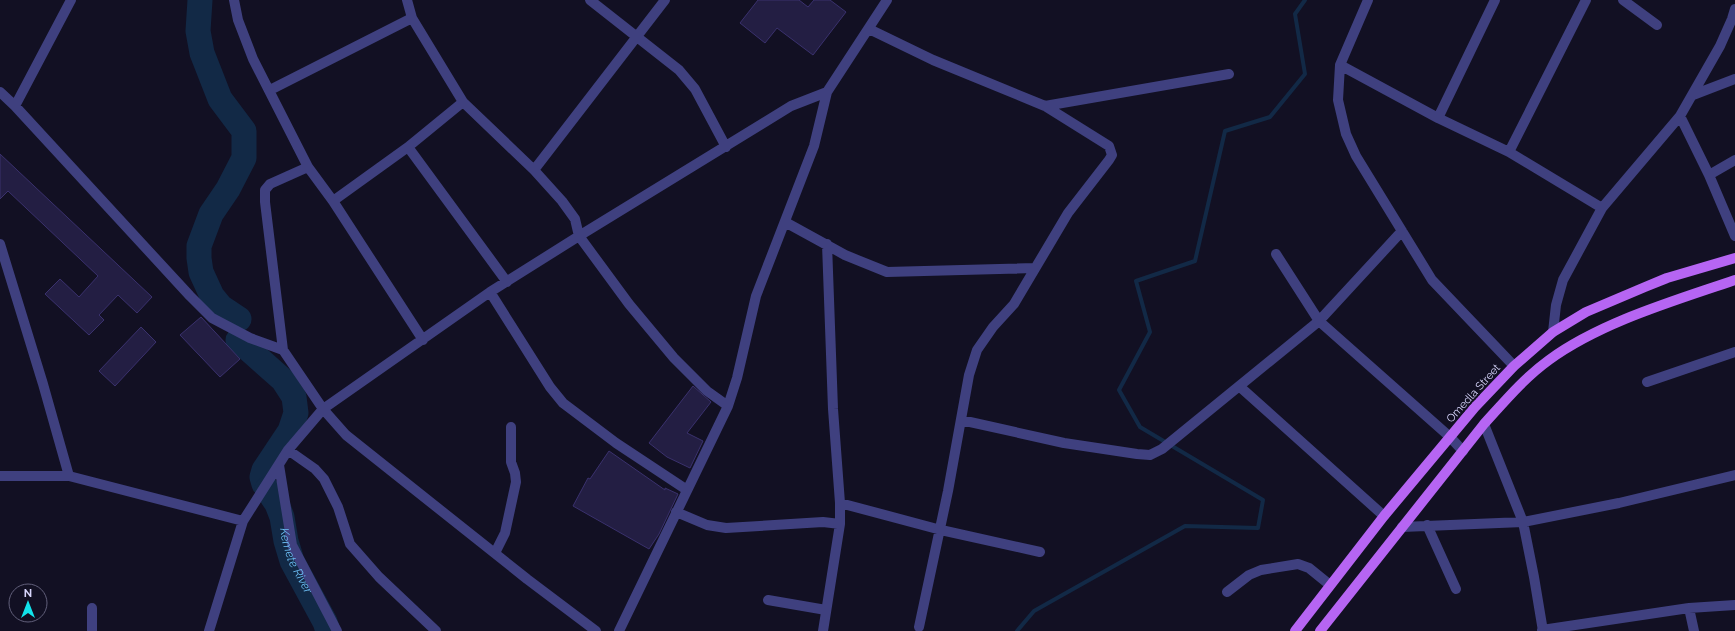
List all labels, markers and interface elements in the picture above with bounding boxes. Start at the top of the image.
street label: Omedla Street [1444,361,1503,425]
water label: Kemete River [277,527,316,597]
north arrow [8,583,48,623]
text: N [24,587,32,600]

